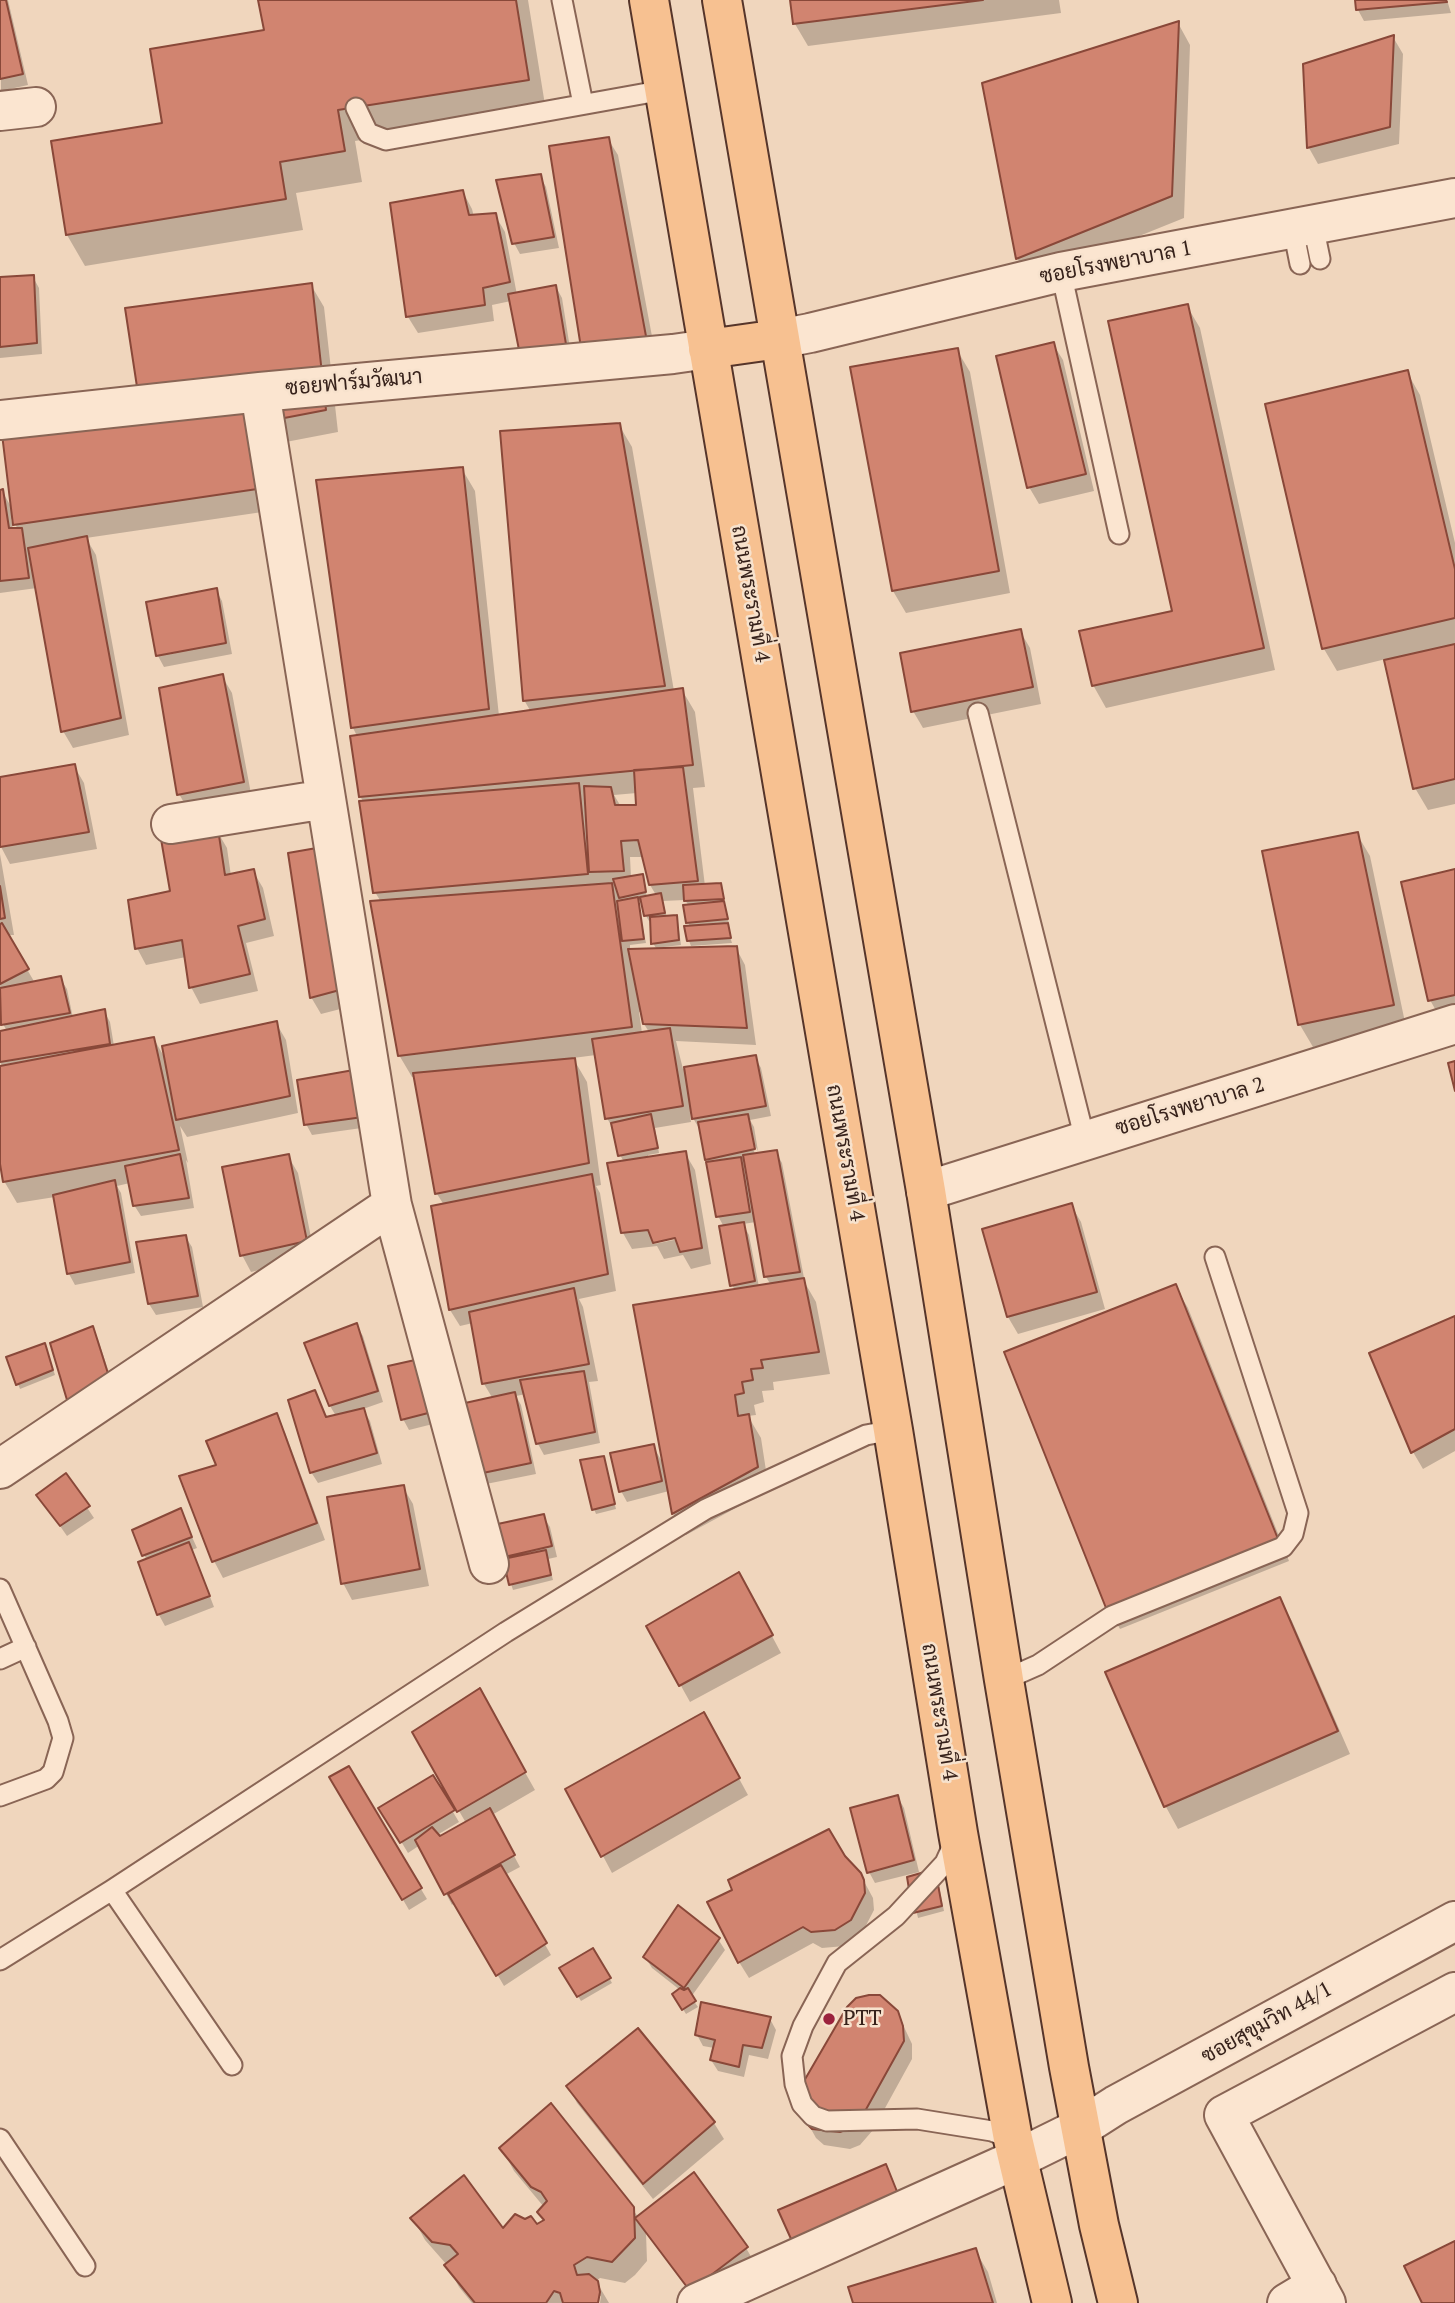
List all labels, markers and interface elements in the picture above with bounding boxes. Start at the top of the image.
street label: ซอยโรงพยาบาล 1 [1038,236,1194,290]
street label: ซอยฟาร์มวัฒนา [284,364,424,402]
street label: ถนนพระรามที่ 4 [726,523,774,665]
street label: ซอยโรงพยาบาล 2 [1112,1072,1268,1142]
street label: ถนนพระรามที่ 4 [821,1082,869,1224]
street label: ถนนพระรามที่ 4 [916,1641,962,1783]
street label: ซอยสุขุมวิท 44/1 [1197,1977,1337,2069]
place label: PTT [843,2006,882,2032]
marker: PTT [821,2011,837,2027]

